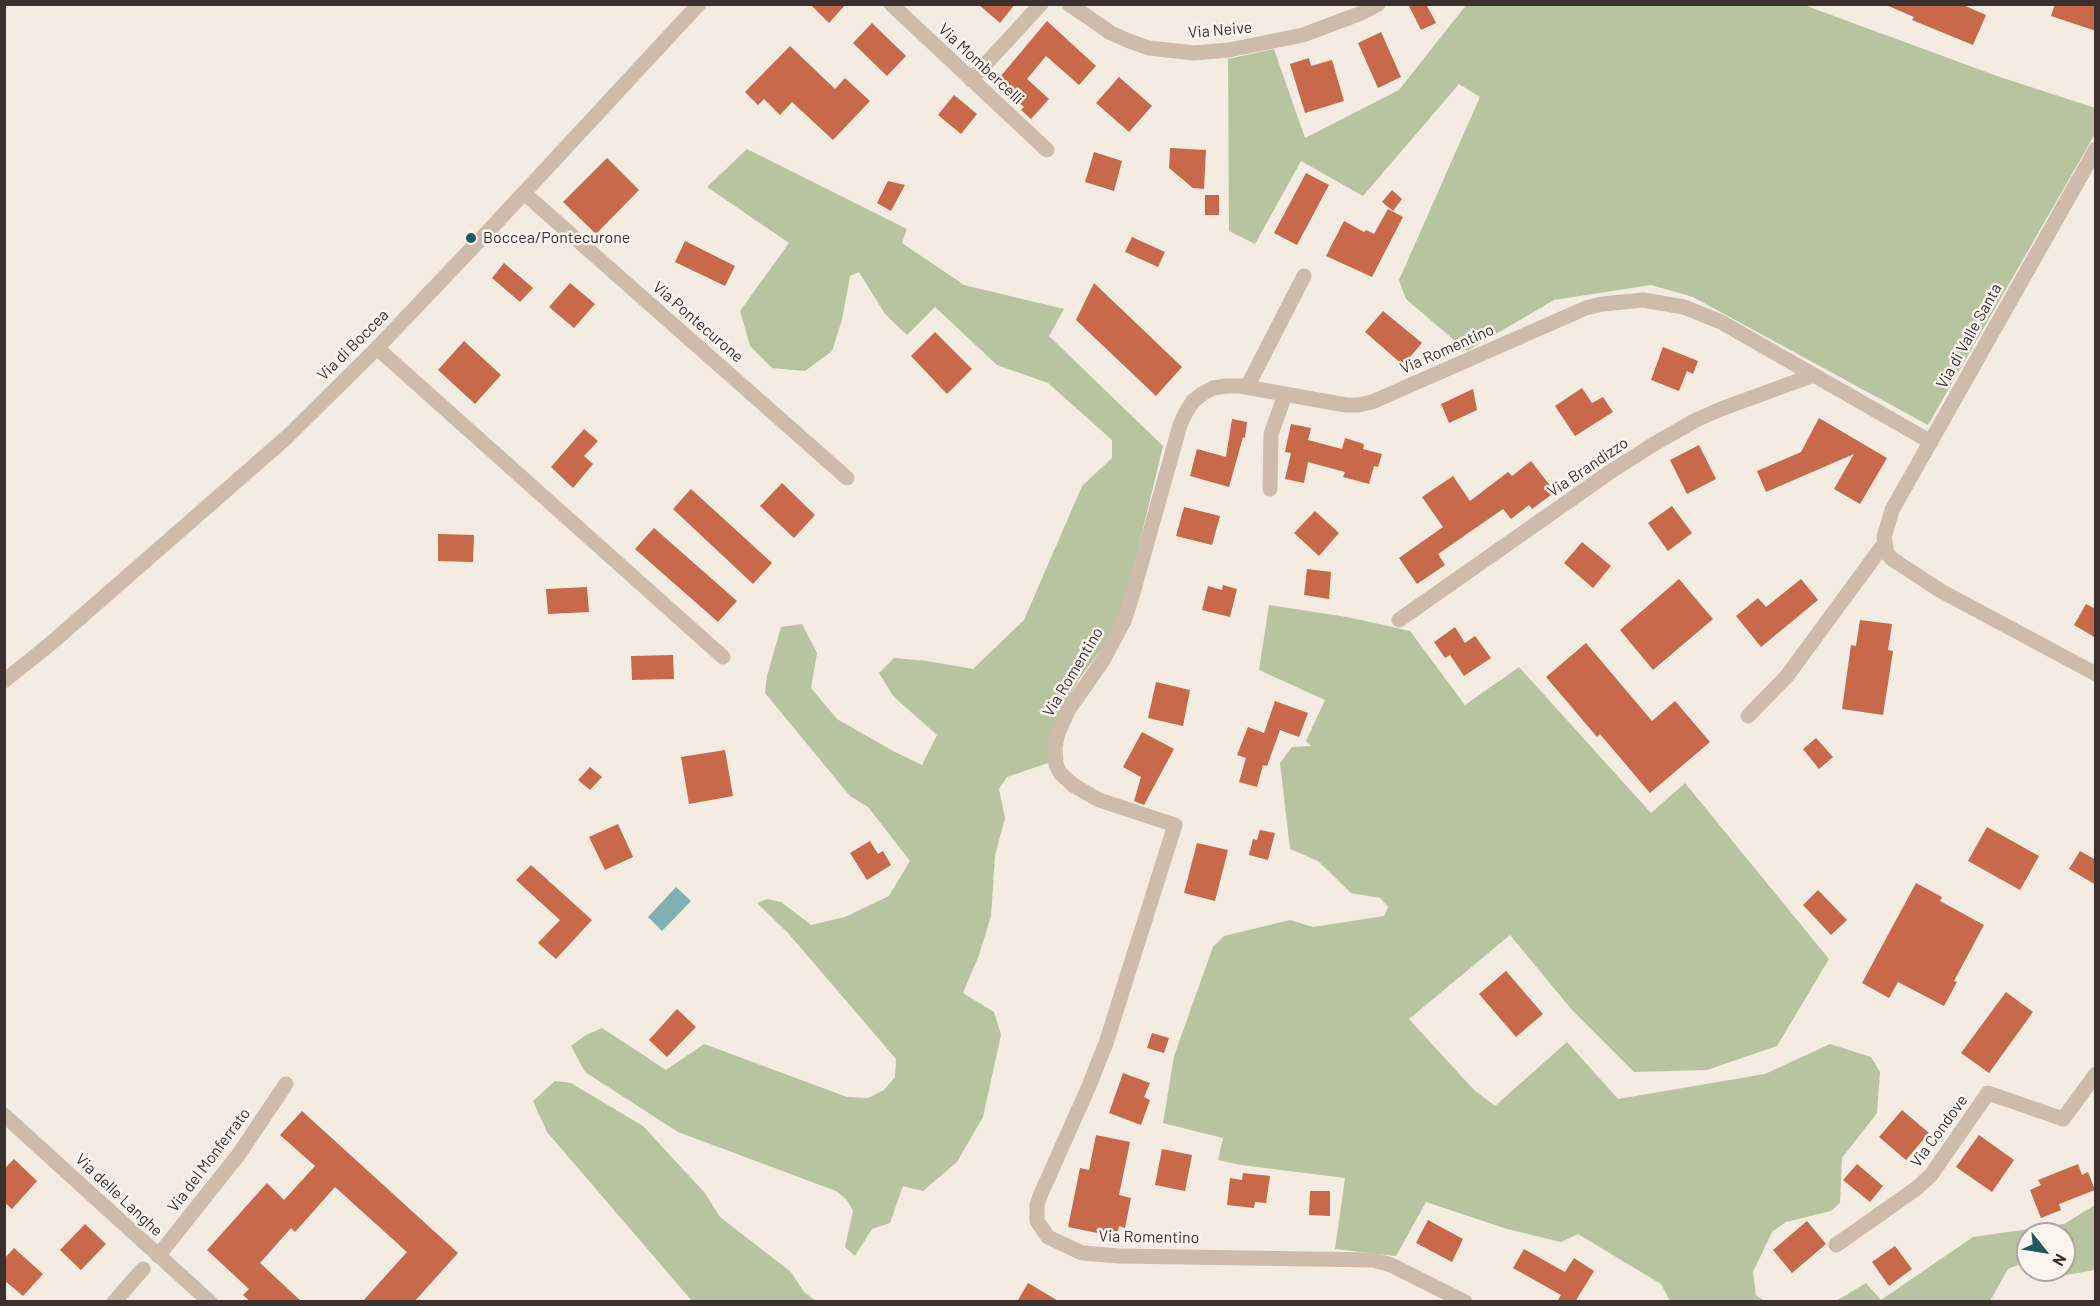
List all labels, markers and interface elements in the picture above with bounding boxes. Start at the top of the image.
street label: Via Neive [1187,18,1253,42]
street label: Via Mombercelli [934,20,1028,108]
place label: Boccea/Pontecurone [483,228,630,248]
marker: Boccea/Pontecurone [464,231,478,245]
street label: Via Pontecurone [649,277,747,367]
street label: Via di Valle Santa [1932,280,2006,392]
street label: Via di Boccea [313,305,393,385]
street label: Via Romentino [1397,320,1497,378]
street label: Via Brandizzo [1544,433,1632,501]
street label: Via Romentino [1039,624,1107,720]
street label: Via Condove [1906,1091,1972,1171]
street label: Via del Monferrato [164,1104,254,1216]
street label: Via delle Langhe [71,1150,167,1240]
north arrow [2016,1222,2076,1282]
street label: Via Romentino [1098,1227,1200,1247]
text: N [2049,1251,2071,1270]

